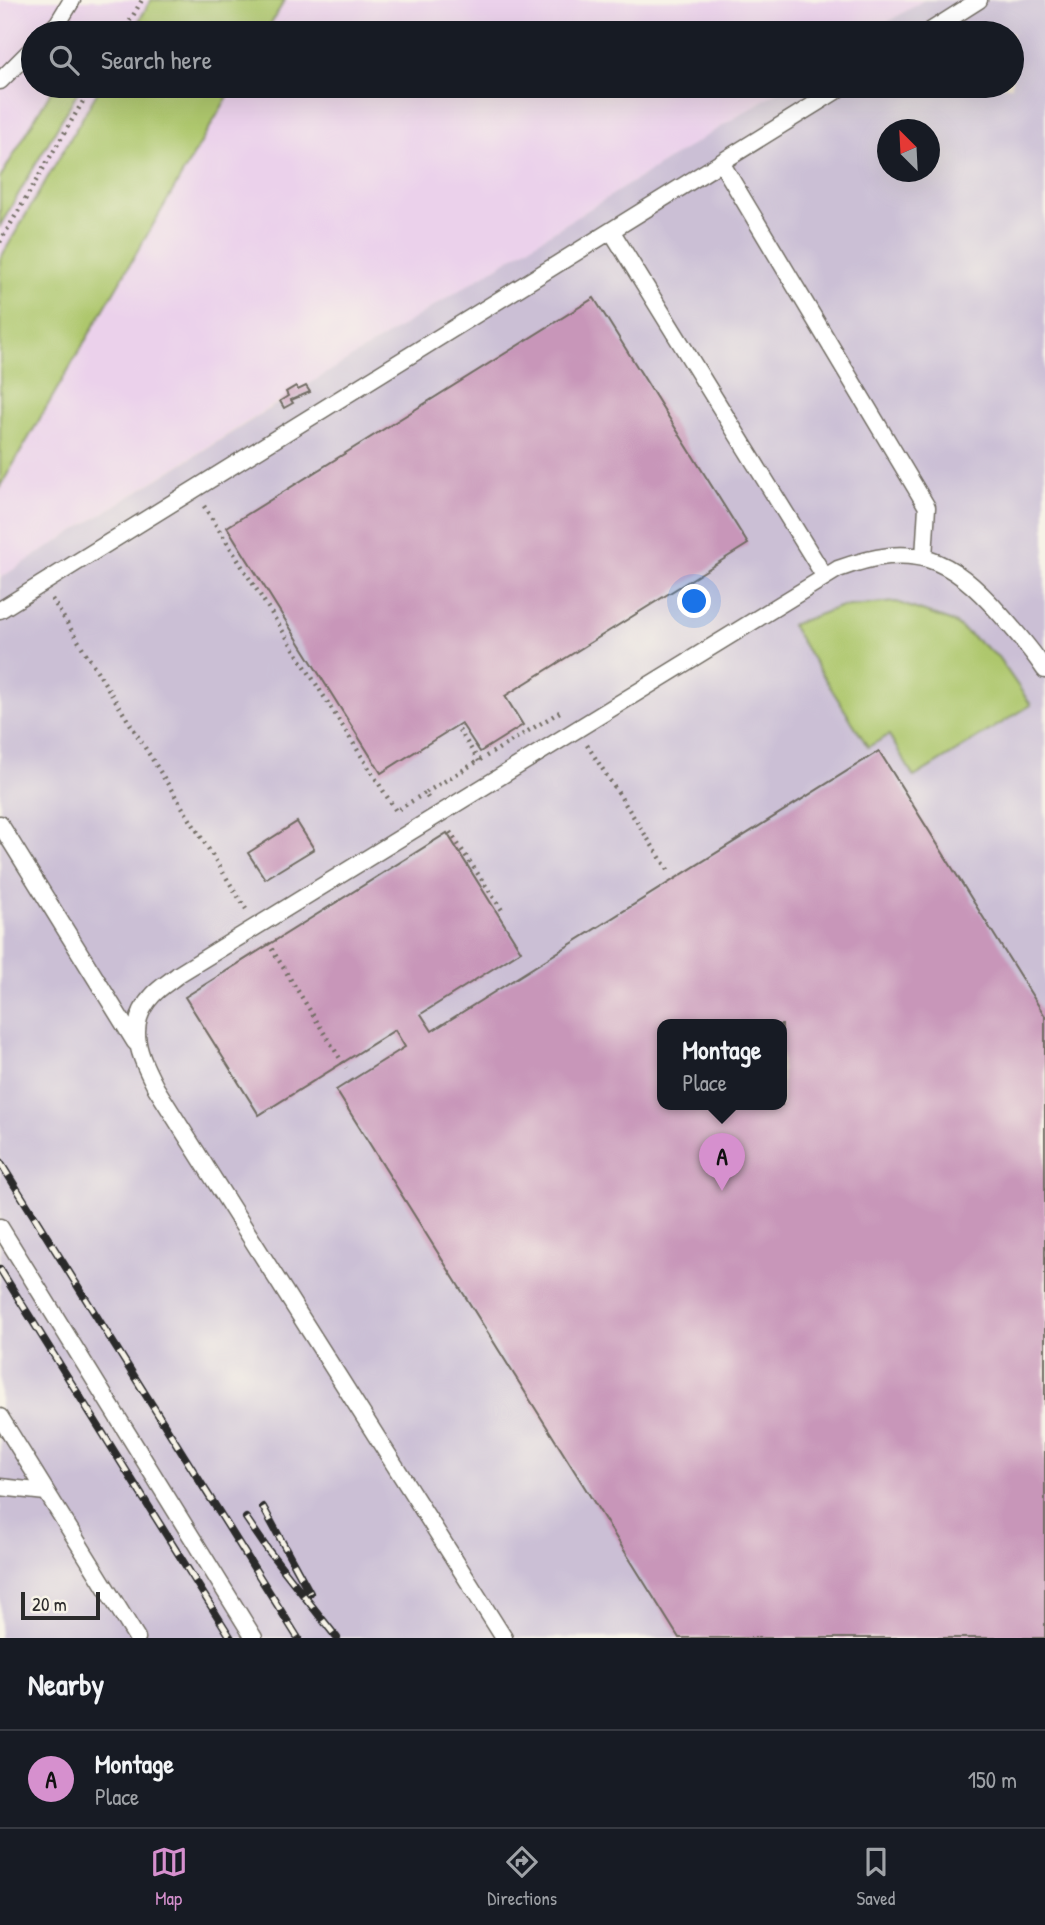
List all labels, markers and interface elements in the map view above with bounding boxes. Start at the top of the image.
search box [21,21,1024,98]
icon: search [45,41,83,79]
text: Search here [101,42,212,77]
north arrow [877,119,940,182]
your location [677,584,711,618]
popup [657,1019,787,1110]
text: Montage [683,1032,761,1067]
text: Place [683,1067,727,1098]
pin: A [699,1133,745,1191]
scale bar [21,1589,100,1621]
text: 20 m [32,1591,67,1617]
text: Nearby [28,1664,104,1704]
text: Montage [95,1746,174,1781]
text: A [45,1764,57,1795]
text: 150 m [968,1764,1017,1795]
text: Place [95,1781,139,1812]
tab: Map [150,1843,188,1911]
tab: Directions [487,1843,557,1911]
tab: Saved [857,1843,895,1911]

